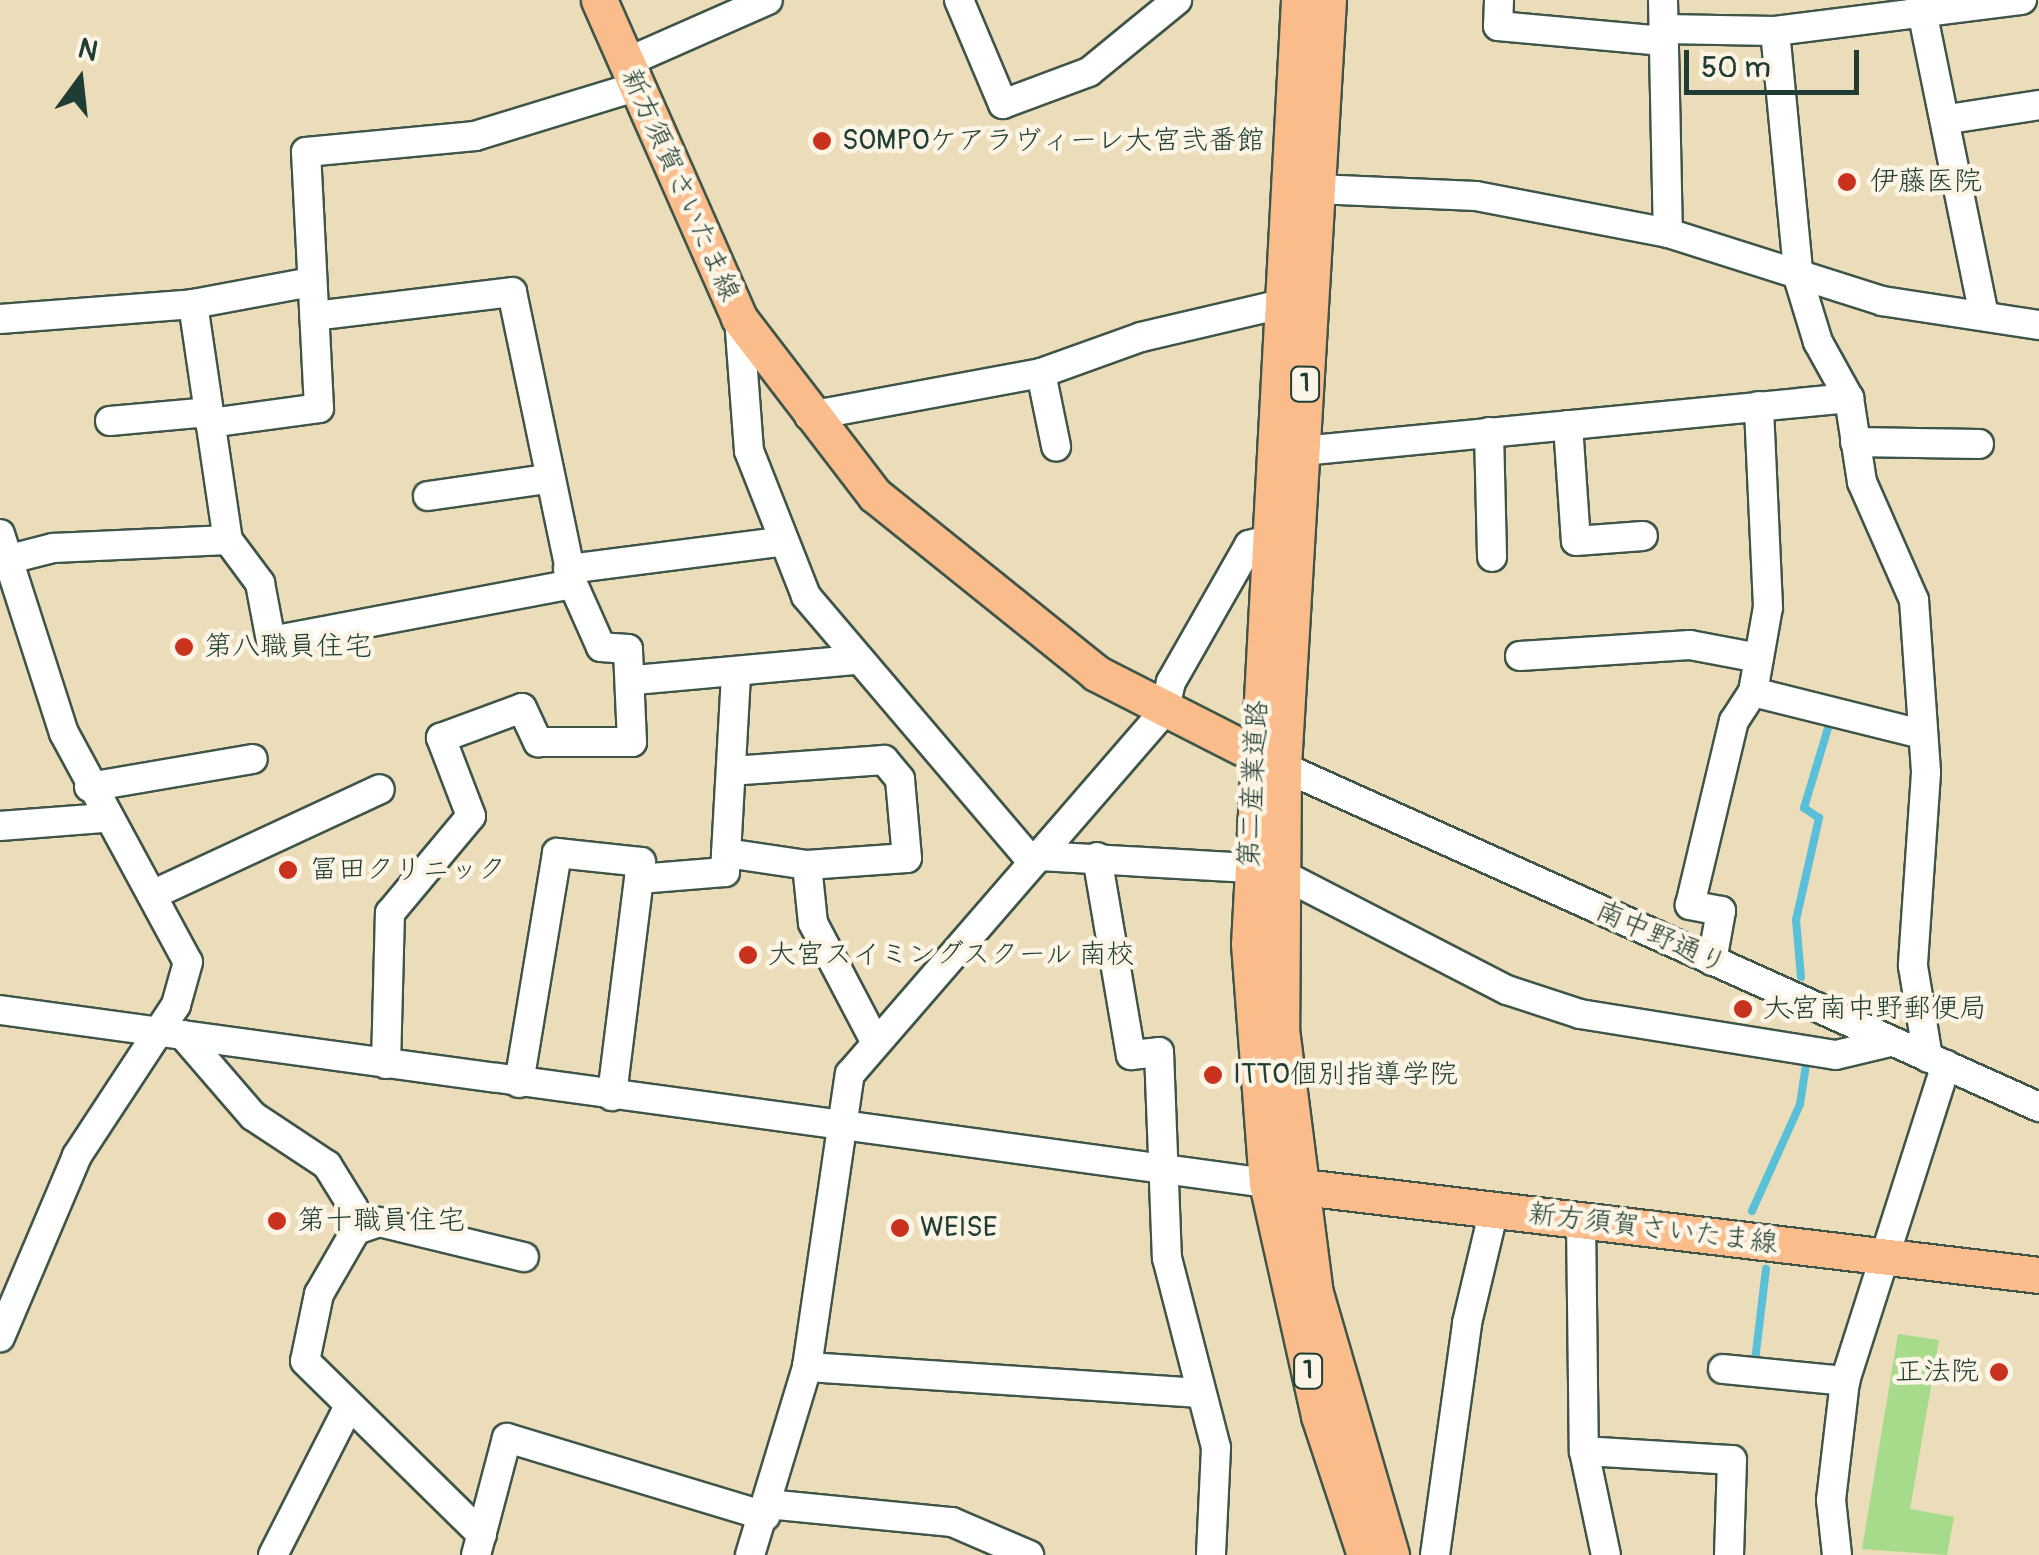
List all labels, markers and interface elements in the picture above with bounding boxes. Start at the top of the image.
north arrow [30,30,130,130]
scale bar [1689,30,1864,92]
text: N [74,31,102,70]
text: 50 m [1701,49,1771,86]
street label: 新方須賀さいたま線 [613,63,747,307]
place label: SOMPOケアラヴィーレ大宮弐番館 [842,124,1265,158]
marker: SOMPOケアラヴィーレ大宮弐番館 [811,130,833,152]
place label: 伊藤医院 [1870,165,1982,199]
marker: 伊藤医院 [1834,169,1860,195]
road number: 1 [1290,364,1320,404]
place label: 第八職員住宅 [204,630,372,664]
marker: 第八職員住宅 [173,636,195,658]
street label: 第二産業道路 [1233,699,1275,869]
place label: 冨田クリニック [310,853,506,887]
marker: 冨田クリニック [275,857,301,883]
street label: 南中野通り [1590,894,1732,982]
place label: 大宮スイミングスクール 南校 [768,938,1138,972]
marker: 大宮スイミングスクール 南校 [737,944,759,966]
place label: 大宮南中野郵便局 [1763,992,1987,1026]
marker: 大宮南中野郵便局 [1732,998,1754,1020]
place label: ITTO個別指導学院 [1233,1058,1458,1092]
marker: ITTO個別指導学院 [1202,1064,1224,1086]
street label: 新方須賀さいたま線 [1526,1197,1780,1261]
place label: 第十職員住宅 [297,1204,465,1238]
marker: 第十職員住宅 [266,1210,288,1232]
place label: WEISE [920,1211,997,1245]
marker: WEISE [889,1217,911,1239]
road number: 1 [1293,1351,1323,1391]
place label: 正法院 [1895,1355,1979,1389]
marker: 正法院 [1988,1361,2010,1383]

